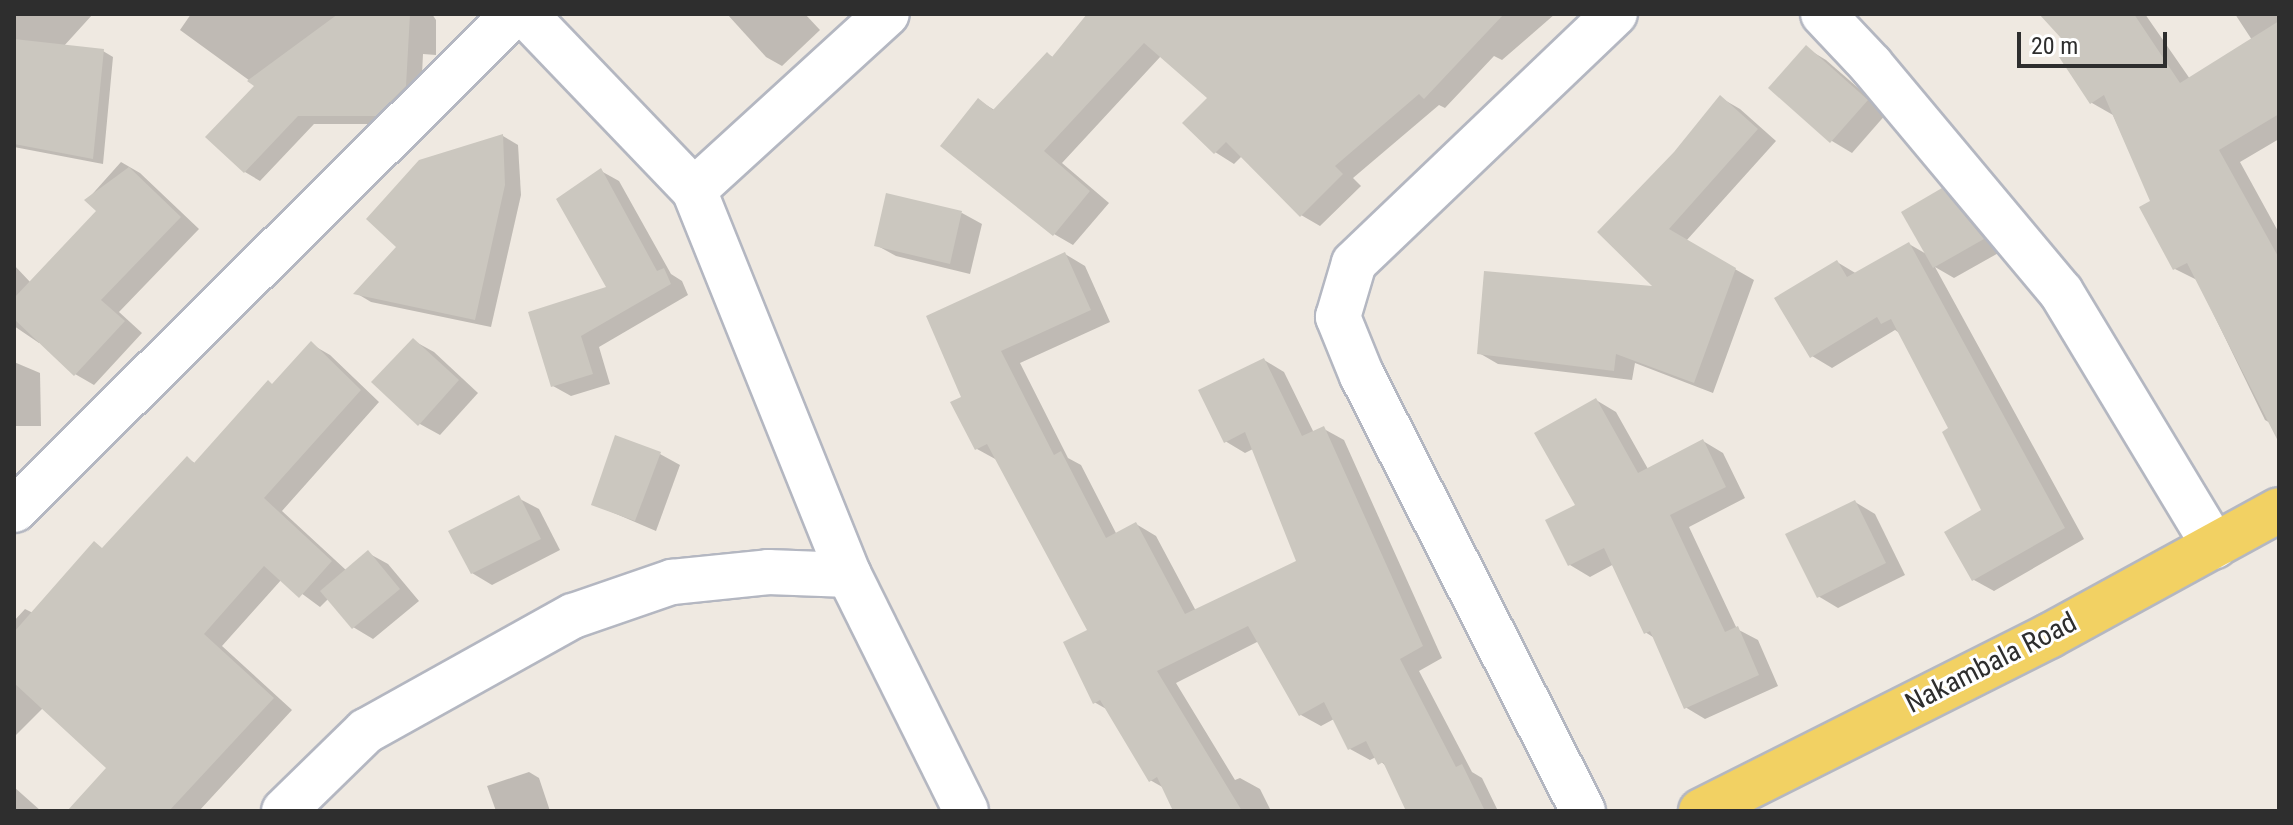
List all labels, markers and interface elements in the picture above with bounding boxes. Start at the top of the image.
scale bar [2021,16,2171,66]
text: 20 m [2031,32,2078,60]
street label: Nakambala Road [1900,605,2082,721]

